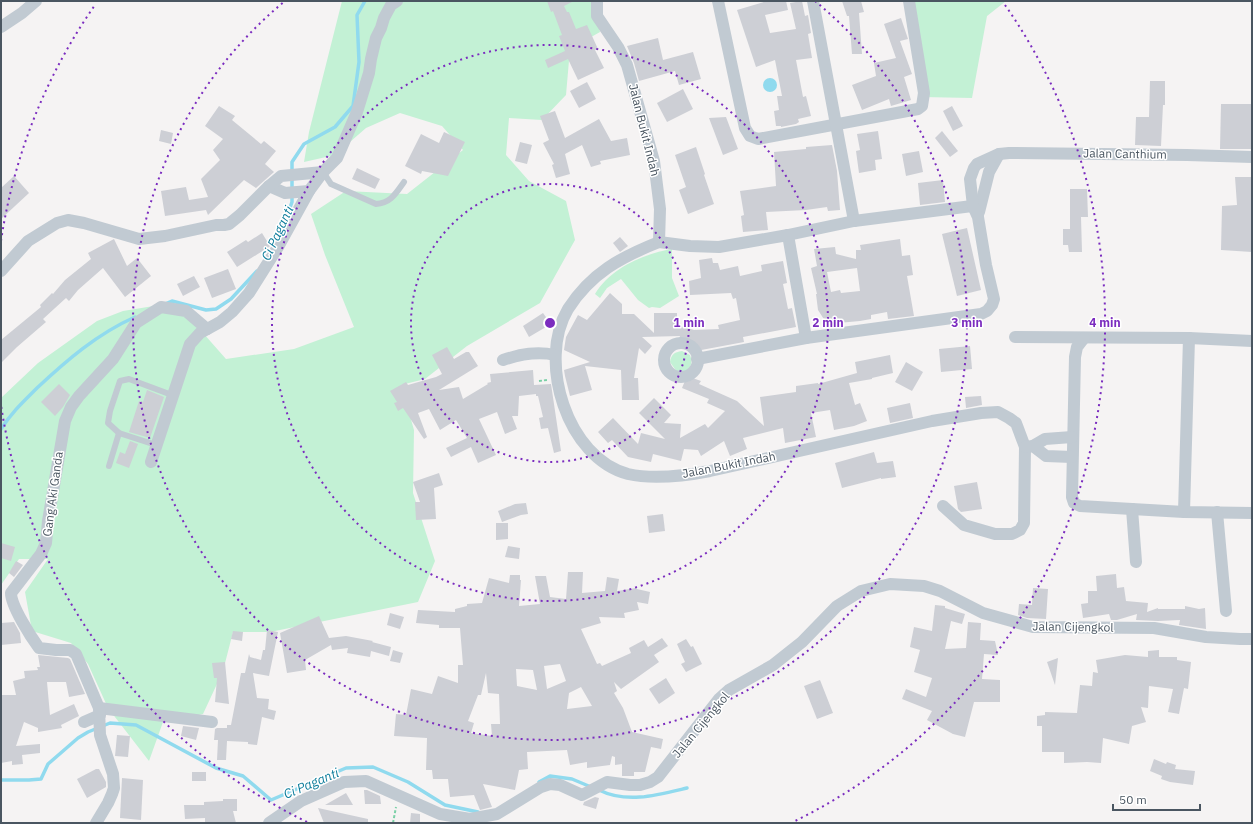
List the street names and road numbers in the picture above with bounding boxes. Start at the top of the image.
street label: Jalan Bukit Indah [626,82,663,178]
street label: Jalan Canthium [1083,145,1167,162]
street label: Jalan Bukit Indah [681,448,777,481]
street label: Gang Aki Ganda [39,450,66,537]
street label: Jalan Cijengkol [1032,618,1114,635]
street label: Jalan Cijengkol [669,689,732,761]

